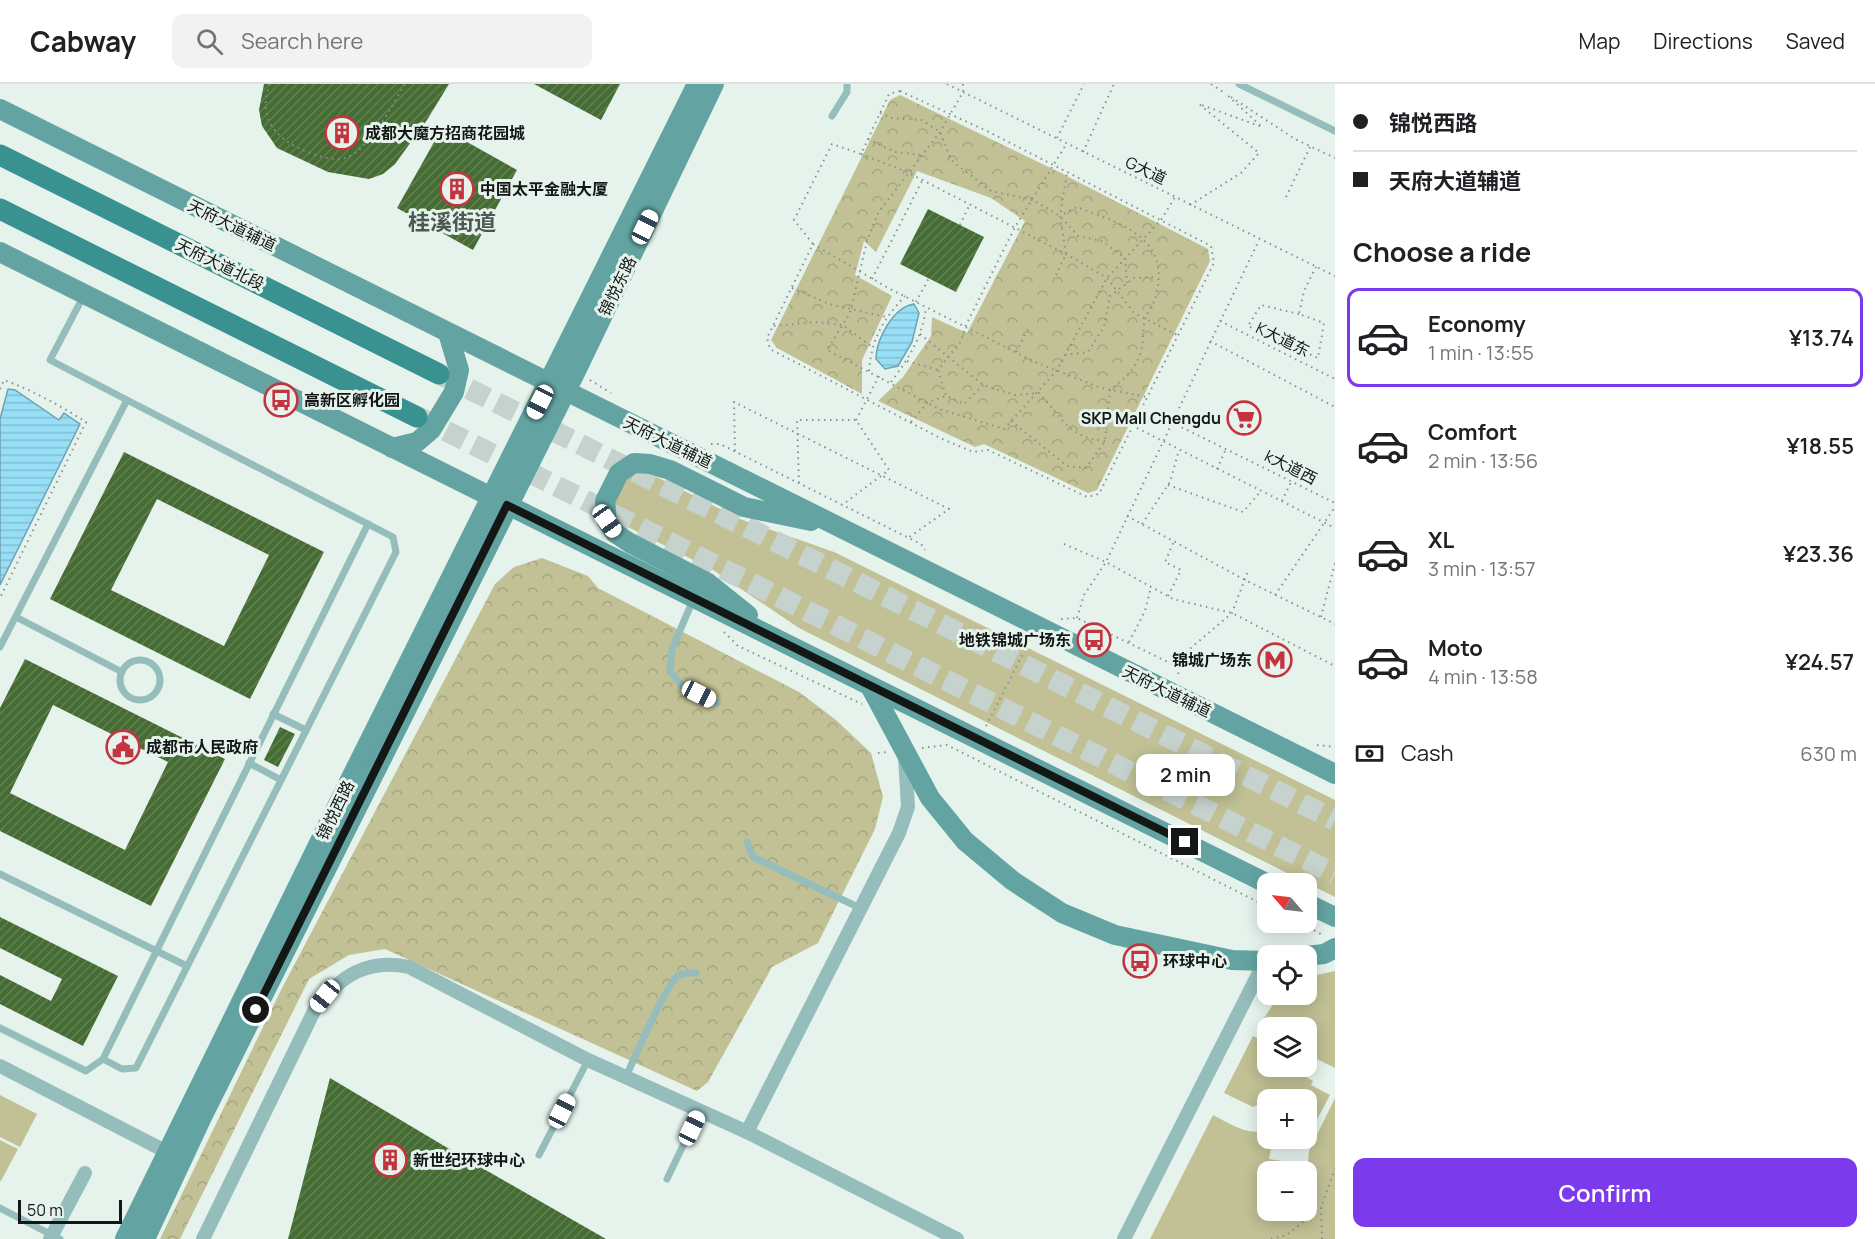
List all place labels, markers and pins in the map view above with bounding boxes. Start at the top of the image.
building icon: 成都大魔方招商花园城 [324,115,360,151]
place label: 成都大魔方招商花园城 [365,122,525,144]
building icon: 中国太平金融大厦 [439,171,475,207]
place label: 中国太平金融大厦 [480,178,608,200]
bus stop icon: 高新区孵化园 [263,382,299,418]
place label: 高新区孵化园 [304,389,400,411]
supermarket icon: SKP Mall Chengdu [1226,400,1262,436]
place label: SKP Mall Chengdu [1081,407,1221,429]
bus stop icon: 地铁锦城广场东 [1076,622,1112,658]
place label: 地铁锦城广场东 [959,629,1071,651]
metro station icon: 锦城广场东 [1257,642,1293,678]
place label: 锦城广场东 [1172,649,1252,671]
public building icon: 成都市人民政府 [105,729,141,765]
place label: 成都市人民政府 [146,736,258,758]
bus stop icon: 环球中心 [1122,943,1158,979]
place label: 环球中心 [1163,950,1227,972]
building icon: 新世纪环球中心 [372,1142,408,1178]
place label: 新世纪环球中心 [413,1149,525,1171]

